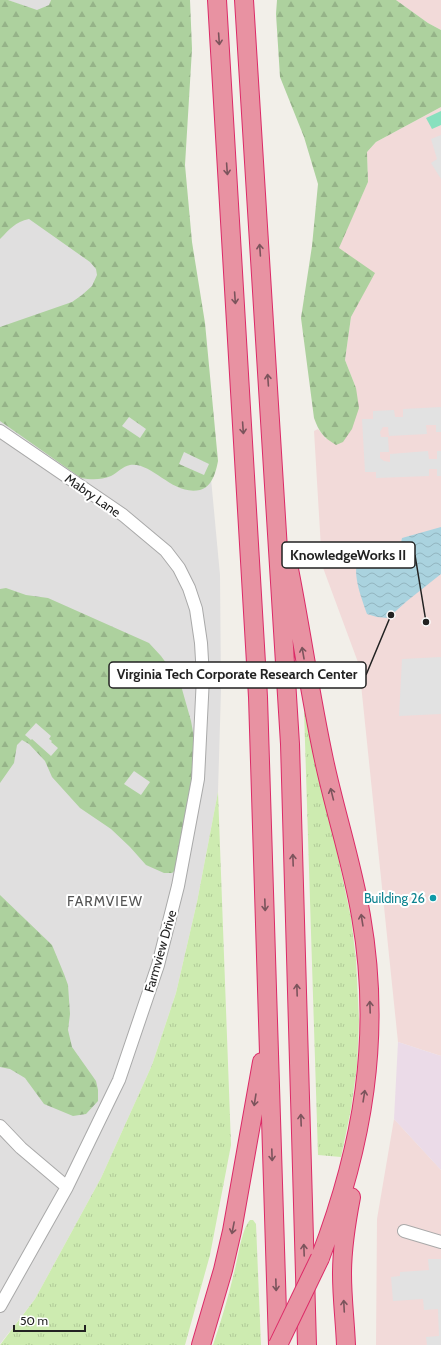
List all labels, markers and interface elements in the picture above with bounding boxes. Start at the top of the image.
one-way arrow [216,32,223,45]
one-way arrow [224,162,231,175]
one-way arrow [256,244,263,257]
one-way arrow [232,291,239,304]
one-way arrow [264,374,271,387]
one-way arrow [239,421,247,434]
street label: Mabry Lane [62,470,124,520]
callout: KnowledgeWorks II [282,542,415,568]
text: KnowledgeWorks II [290,546,406,564]
one-way arrow [299,647,307,660]
callout: Virginia Tech Corporate Research Center [109,662,366,688]
text: Virginia Tech Corporate Research Center [117,665,358,683]
one-way arrow [328,788,336,801]
one-way arrow [290,854,297,867]
place label: Building 26 [364,890,425,906]
district label: FARMVIEW [67,892,143,910]
marker: Building 26 [428,893,438,903]
one-way arrow [261,898,269,911]
street label: Farmview Drive [141,908,179,994]
one-way arrow [358,914,366,927]
one-way arrow [293,984,301,997]
one-way arrow [366,1001,373,1014]
one-way arrow [360,1090,368,1103]
one-way arrow [251,1093,259,1106]
one-way arrow [297,1114,304,1127]
one-way arrow [268,1148,276,1161]
one-way arrow [229,1221,237,1234]
one-way arrow [300,1244,308,1257]
one-way arrow [272,1278,280,1291]
one-way arrow [340,1300,347,1313]
scale bar [14,1307,85,1333]
text: 50 m [20,1313,48,1328]

